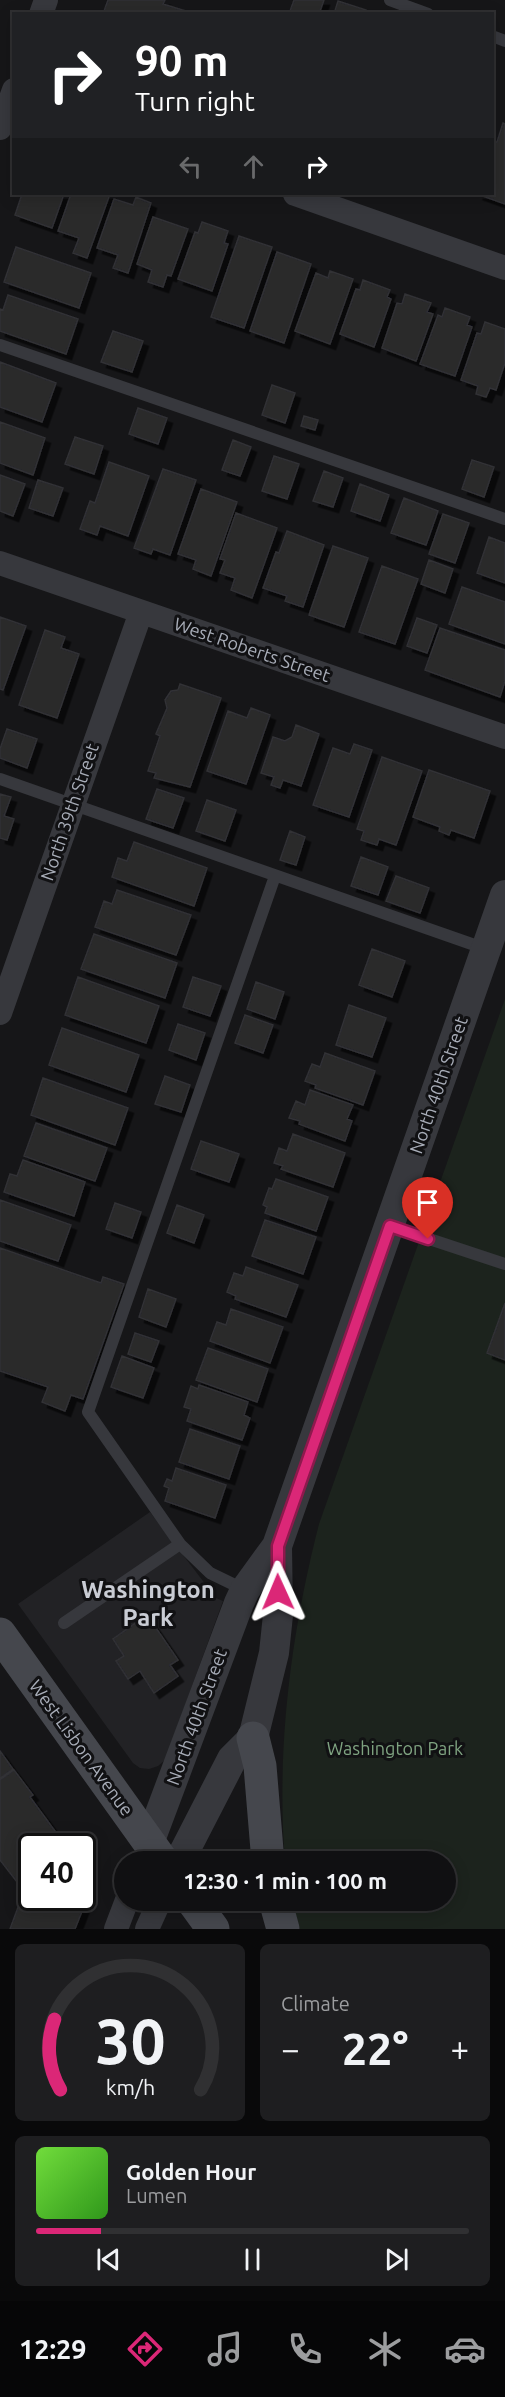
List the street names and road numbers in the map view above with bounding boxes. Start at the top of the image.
street label: West Roberts Street [172,613,333,685]
street label: North 39th Street [36,740,102,883]
street label: North 40th Street [405,1013,471,1156]
street label: North 40th Street [162,1646,230,1788]
street label: West Lisbon Avenue [26,1676,138,1819]

